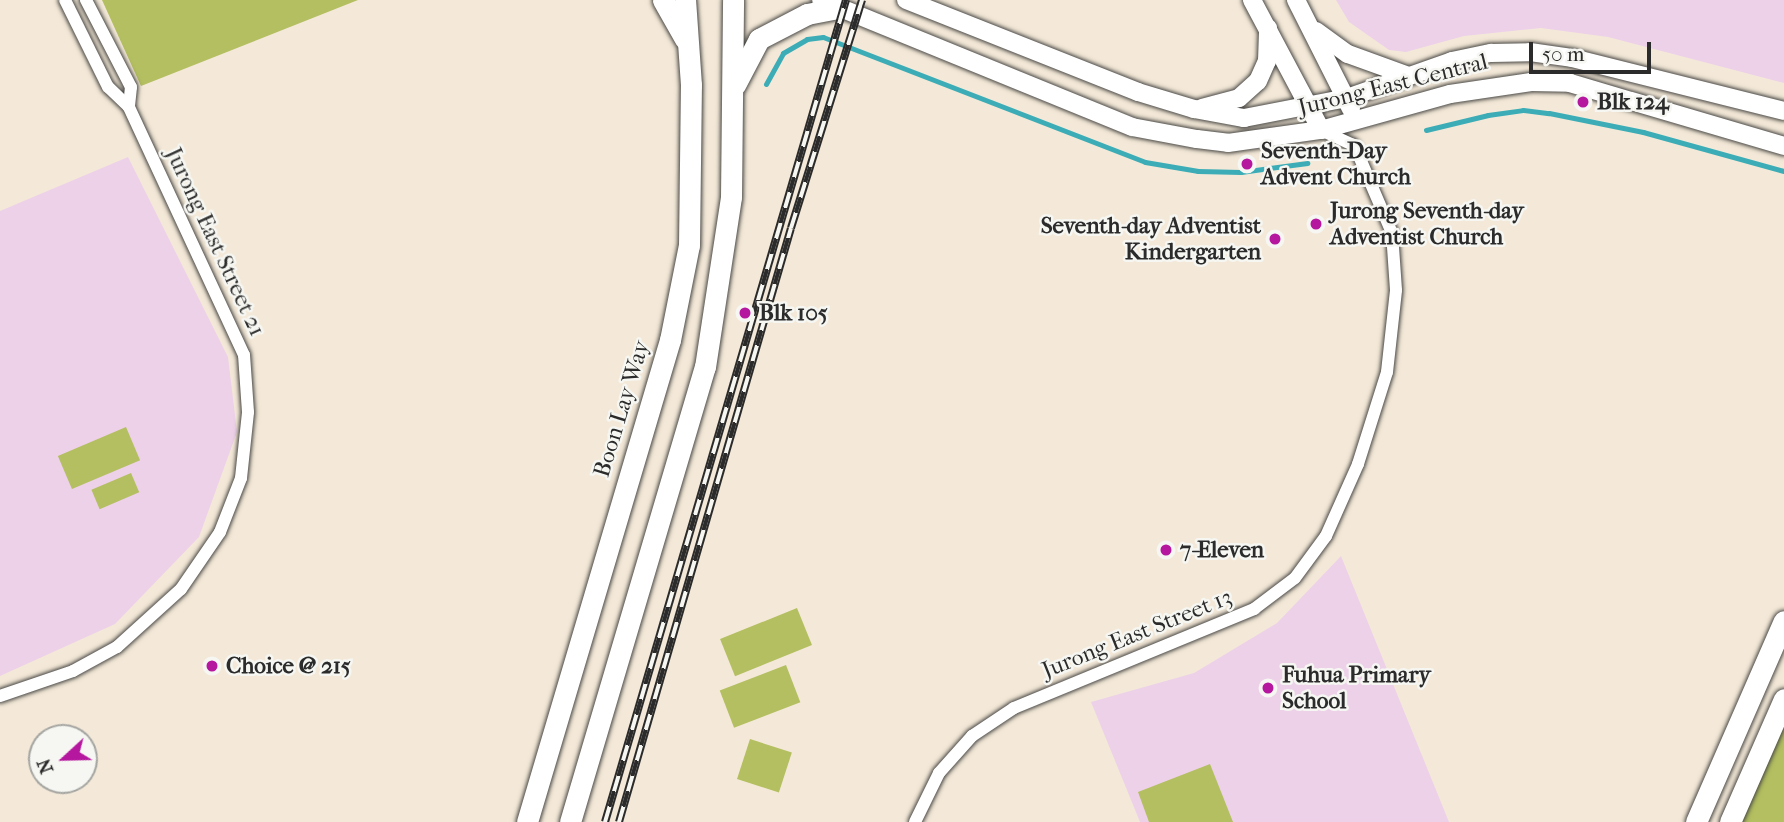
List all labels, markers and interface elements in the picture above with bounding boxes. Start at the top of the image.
scale bar [1532,28,1654,72]
text: 50 m [1542,42,1585,66]
street label: Jurong East Central [1295,48,1491,122]
place label: Blk 124 [1597,88,1669,116]
marker: Blk 124 [1575,94,1591,110]
place label: Seventh-Day Advent Church [1261,137,1411,191]
street label: Jurong East Street 21 [159,143,271,341]
marker: Seventh-Day Advent Church [1239,156,1255,172]
place label: Jurong Seventh-day Adventist Church [1330,197,1524,251]
place label: Seventh-day Adventist Kindergarten [1041,212,1261,266]
marker: Jurong Seventh-day Adventist Church [1308,216,1324,232]
marker: Seventh-day Adventist Kindergarten [1267,231,1283,247]
place label: Blk 105 [759,299,828,327]
marker: Blk 105 [737,305,753,321]
street label: Boon Lay Way [588,337,656,481]
place label: 7-Eleven [1180,536,1264,564]
marker: 7-Eleven [1158,542,1174,558]
street label: Jurong East Street 13 [1038,583,1236,685]
place label: Choice @ 215 [226,652,351,680]
marker: Choice @ 215 [204,658,220,674]
place label: Fuhua Primary School [1282,661,1431,715]
marker: Fuhua Primary School [1260,680,1276,696]
north arrow [28,724,98,794]
text: N [32,755,58,777]

